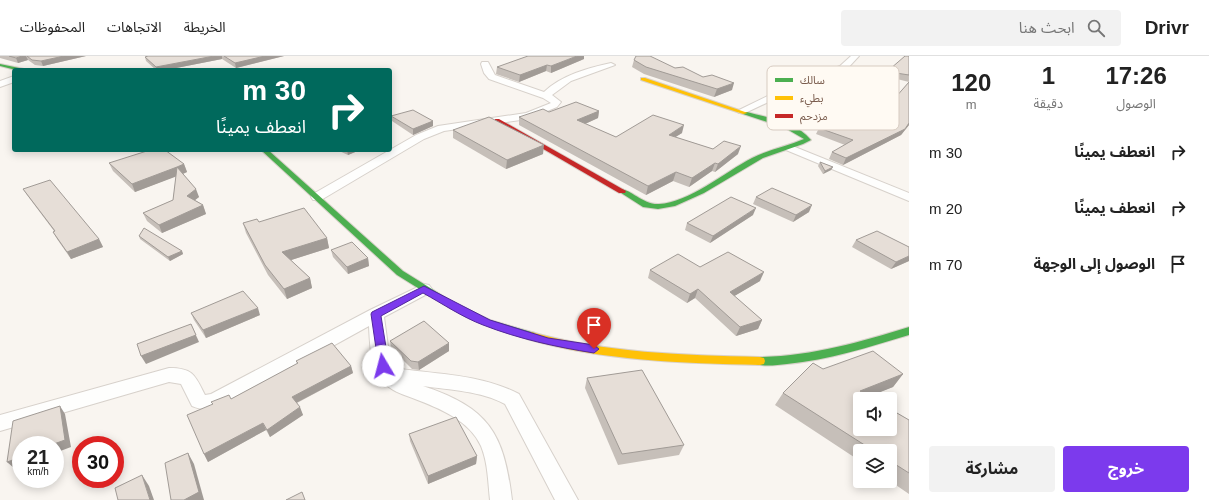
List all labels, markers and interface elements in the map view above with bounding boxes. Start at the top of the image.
search box [841,10,1121,46]
icon: search [1085,17,1107,39]
text: Drivr [1145,17,1189,38]
text: المحفوظات [20,19,85,35]
text: الاتجاهات [107,19,162,35]
text: الخريطة [184,19,226,35]
text: ابحث هنا [1019,19,1075,36]
text: 1 [1042,62,1055,89]
text: 17:26 [1105,62,1167,89]
legend [767,66,899,130]
text: 120 [951,69,991,96]
text: سالك [800,74,825,86]
text: 30 m [242,75,306,106]
icon: right [320,84,372,136]
text: بطيء [800,92,823,108]
text: دقيقة [1034,96,1063,111]
text: الوصول [1116,96,1156,111]
text: m [966,97,977,112]
text: مزدحم [800,110,828,125]
text: انعطف يمينًا [216,117,306,137]
icon: right [1167,141,1189,163]
text: انعطف يمينًا [1074,143,1155,160]
text: 30 m [929,144,962,161]
icon: right [1167,197,1189,219]
text: انعطف يمينًا [1074,199,1155,216]
text: 20 m [929,200,962,217]
icon: arrive [1167,253,1189,275]
text: الوصول إلى الوجهة [1033,255,1155,272]
text: 70 m [929,256,962,273]
pin [577,308,611,349]
icon: arrive [583,314,605,336]
position arrow [362,345,404,387]
map controls [853,392,897,488]
button: sound [853,392,897,436]
speed limit sign: 30 [72,436,124,488]
button: layers [853,444,897,488]
text: 21 [27,446,49,468]
button: مشاركة [929,446,1055,492]
button: خروج [1063,446,1189,492]
text: km/h [27,466,49,477]

